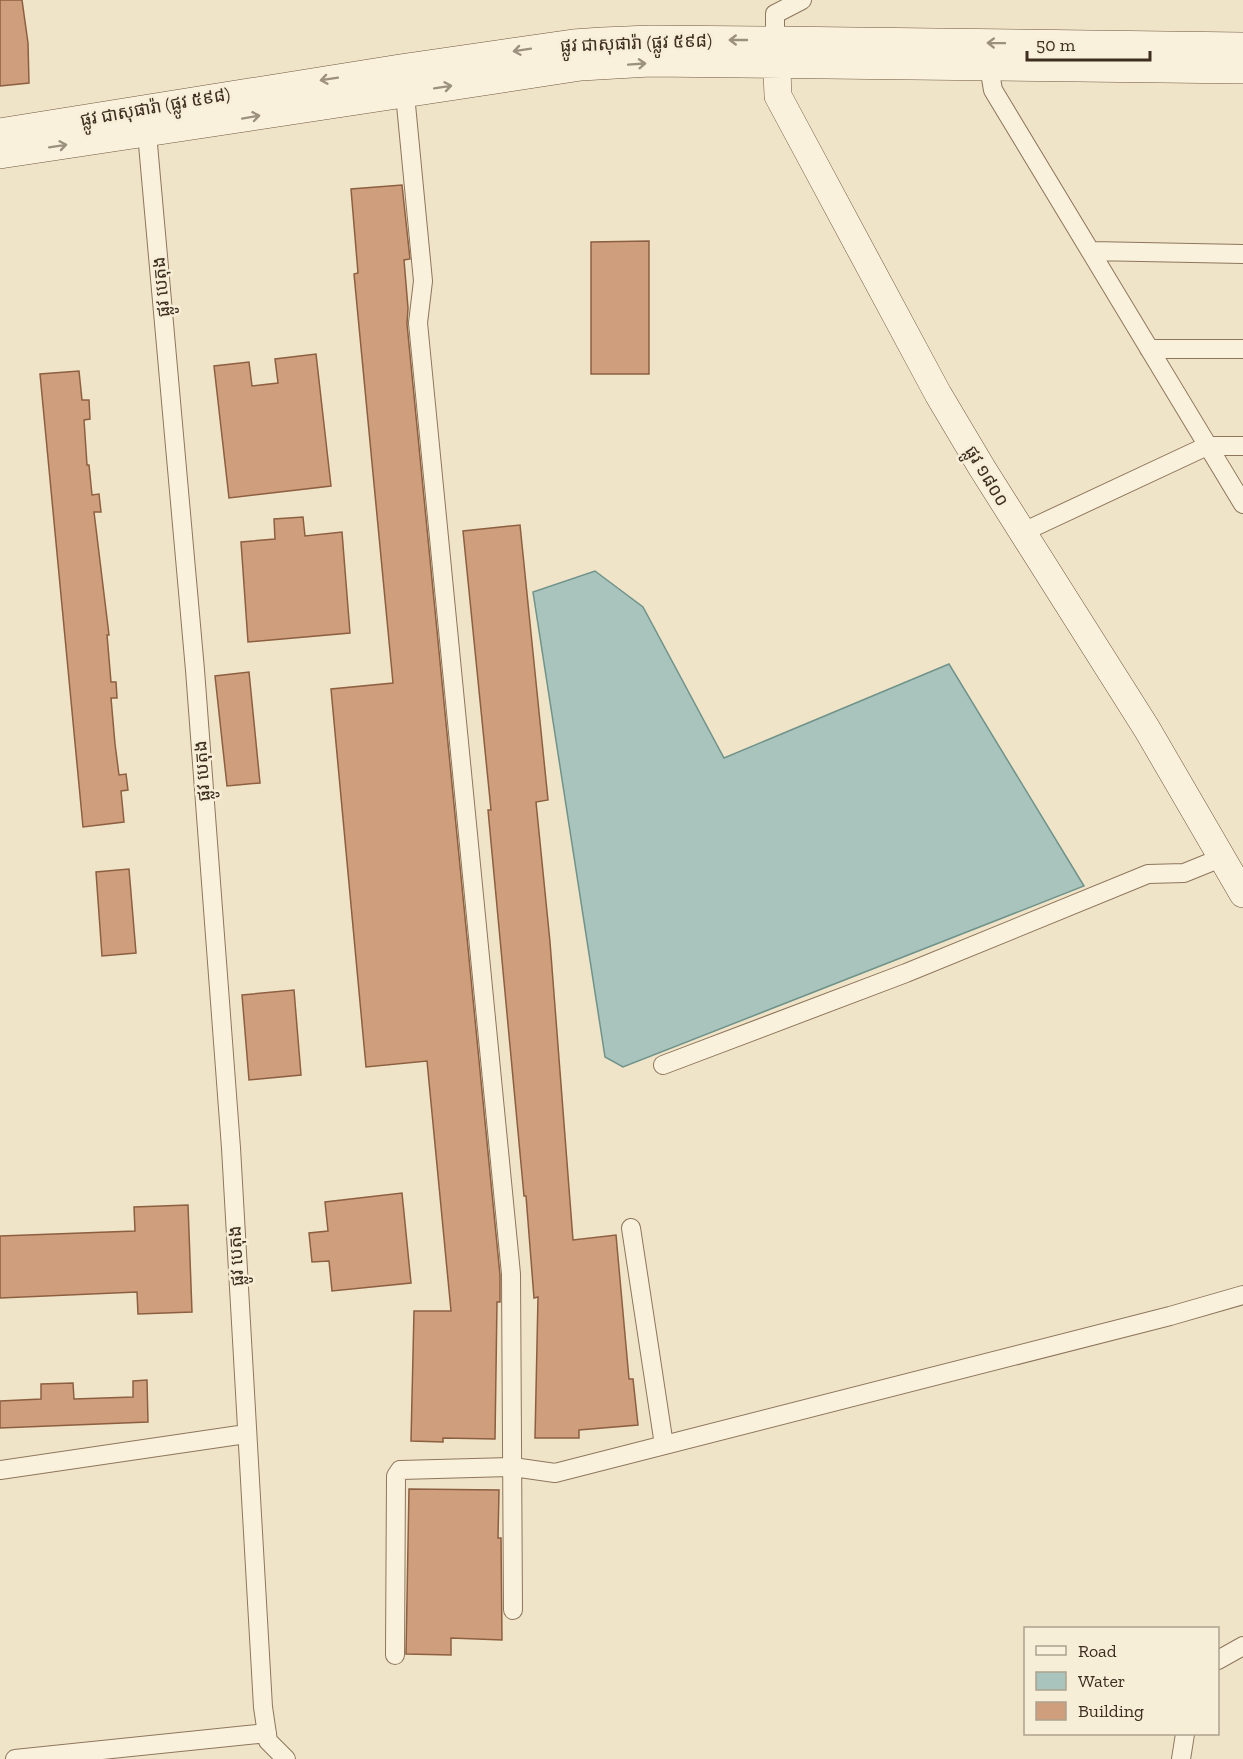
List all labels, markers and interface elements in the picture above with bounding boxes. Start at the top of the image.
scale bar [1027,24,1150,62]
street label: ផ្លូវ ជាសុផារ៉ា (ផ្លូវ ៥៩៨) [560,29,713,62]
one-way arrow [728,34,748,46]
text: 50 m [1036,34,1076,56]
one-way arrow [986,37,1006,49]
one-way arrow [513,45,533,56]
one-way arrow [626,58,646,69]
one-way arrow [320,73,340,84]
one-way arrow [433,82,453,93]
street label: ផ្លូវ ជាសុផារ៉ា (ផ្លូវ ៥៩៨) [78,83,233,136]
one-way arrow [240,111,260,122]
one-way arrow [47,141,67,152]
street label: ផ្លូវ បេតុង [147,255,180,318]
street label: ផ្លូវ ១៨០០ [956,442,1014,513]
street label: ផ្លូវ បេតុង [189,740,220,802]
street label: ផ្លូវ បេតុង [223,1225,254,1287]
legend [1024,1627,1219,1735]
text: Road [1078,1640,1117,1662]
text: Water [1078,1670,1125,1692]
text: Building [1078,1700,1144,1722]

